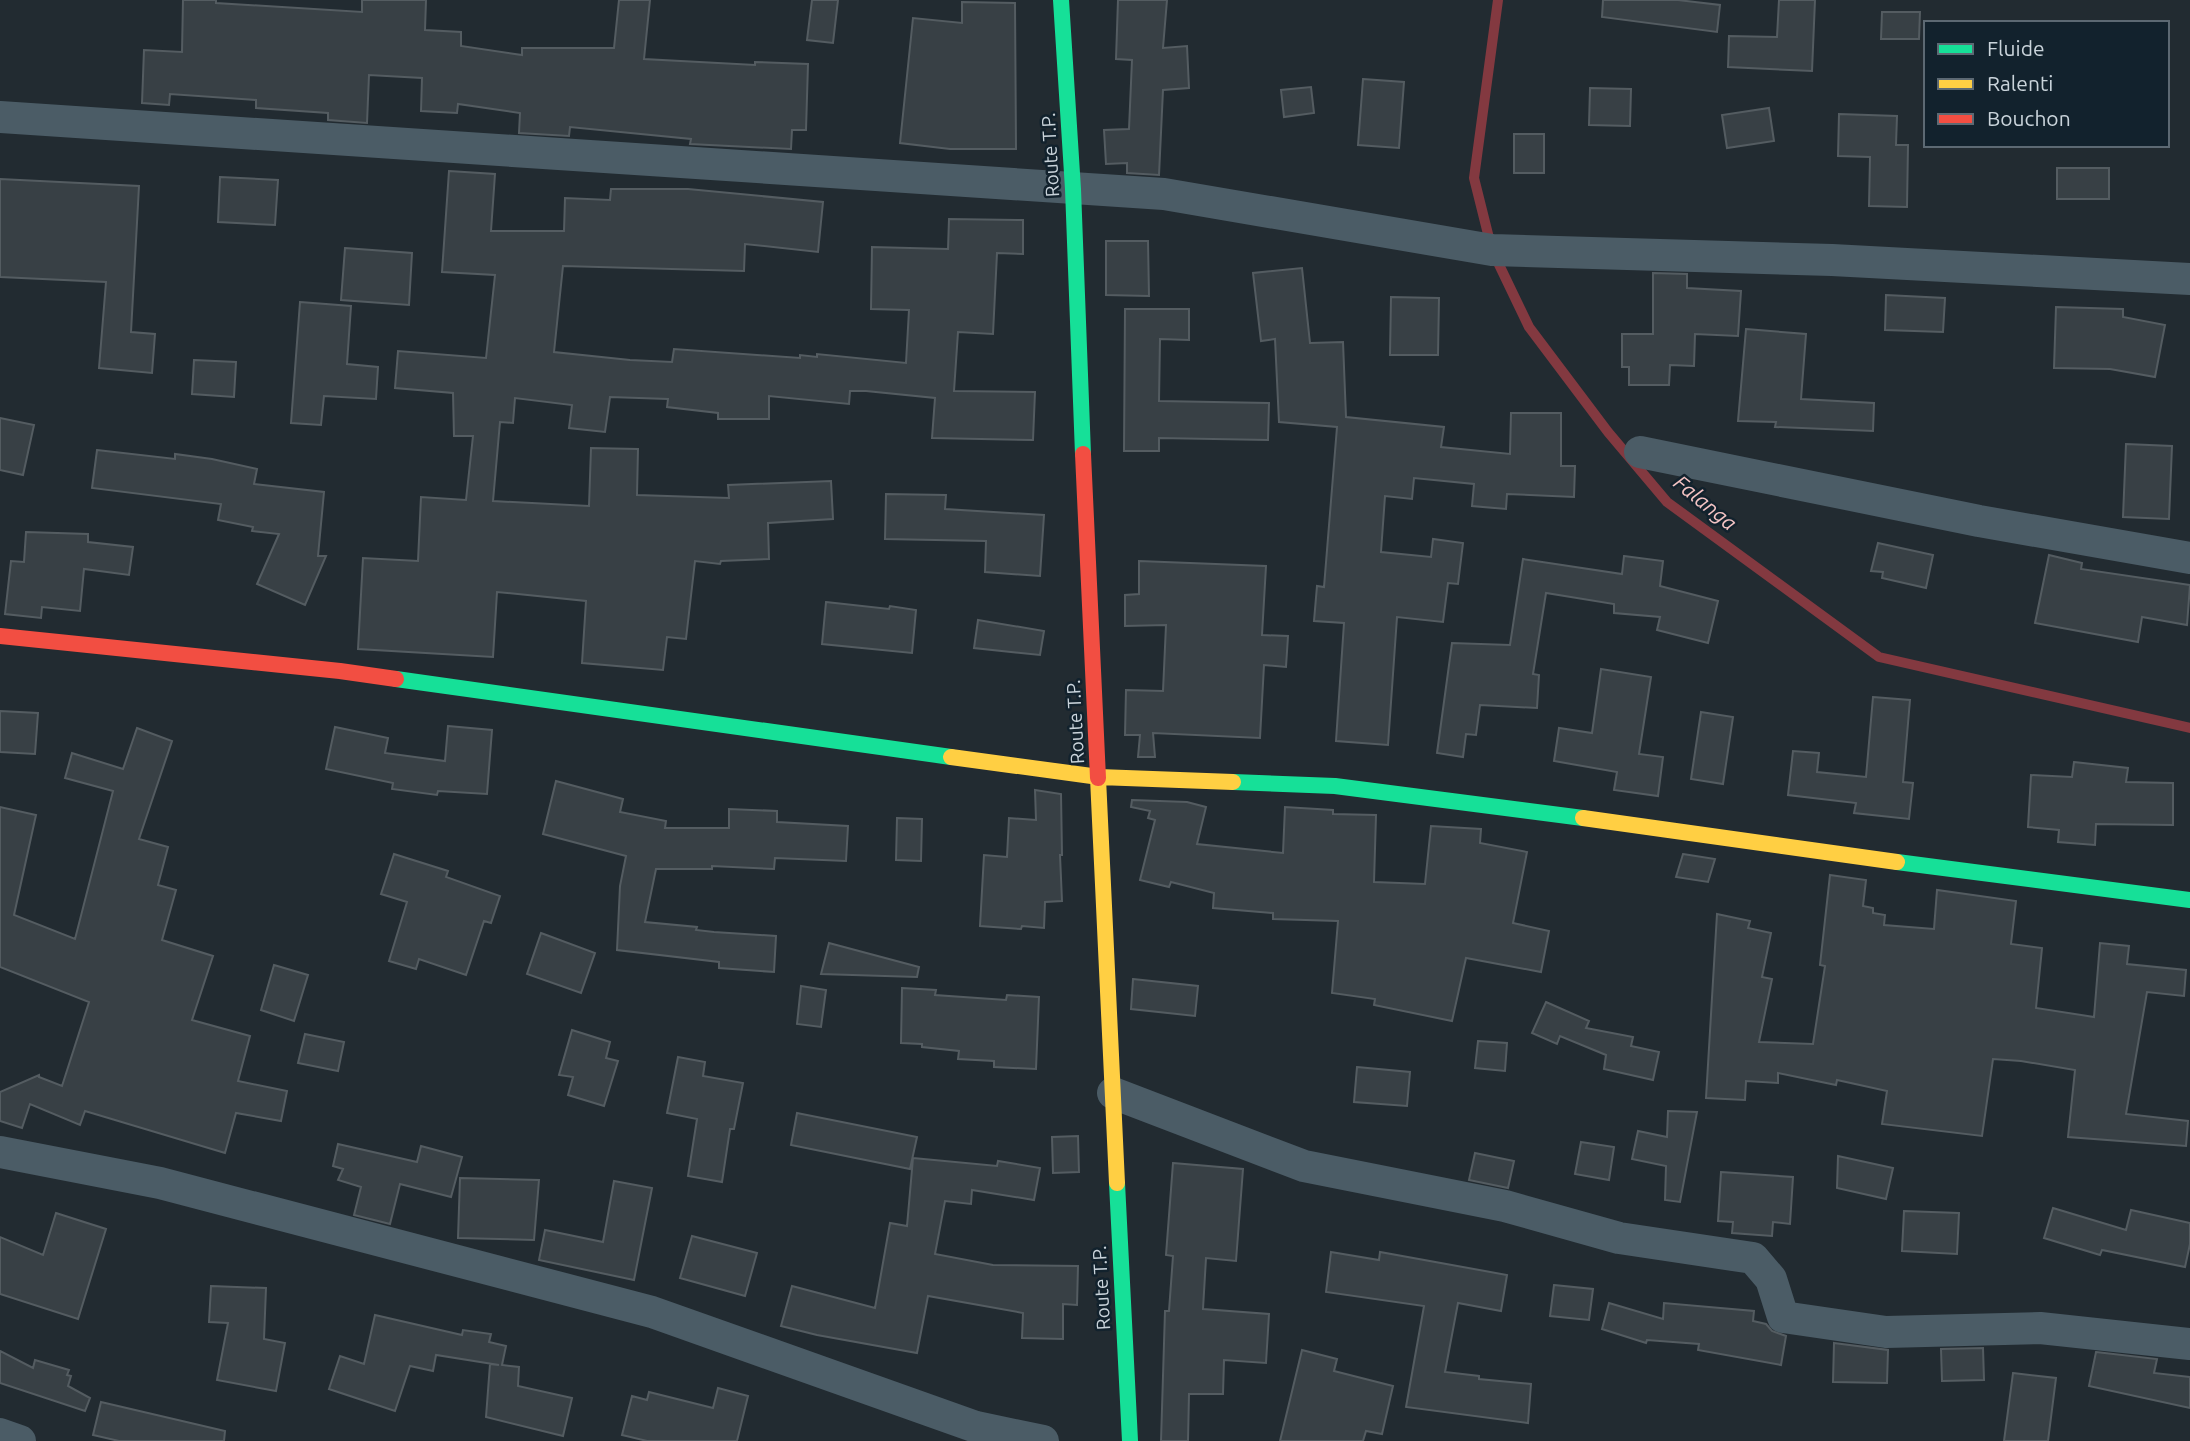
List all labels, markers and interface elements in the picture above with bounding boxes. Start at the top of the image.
legend [1924,21,2169,147]
text: Fluide [1987,36,2045,60]
text: Ralenti [1987,71,2053,95]
text: Bouchon [1987,106,2071,130]
street label: Route T.P. [1037,112,1063,198]
water label: Falanga [1670,470,1742,535]
street label: Route T.P. [1062,679,1088,765]
street label: Route T.P. [1088,1245,1114,1331]

